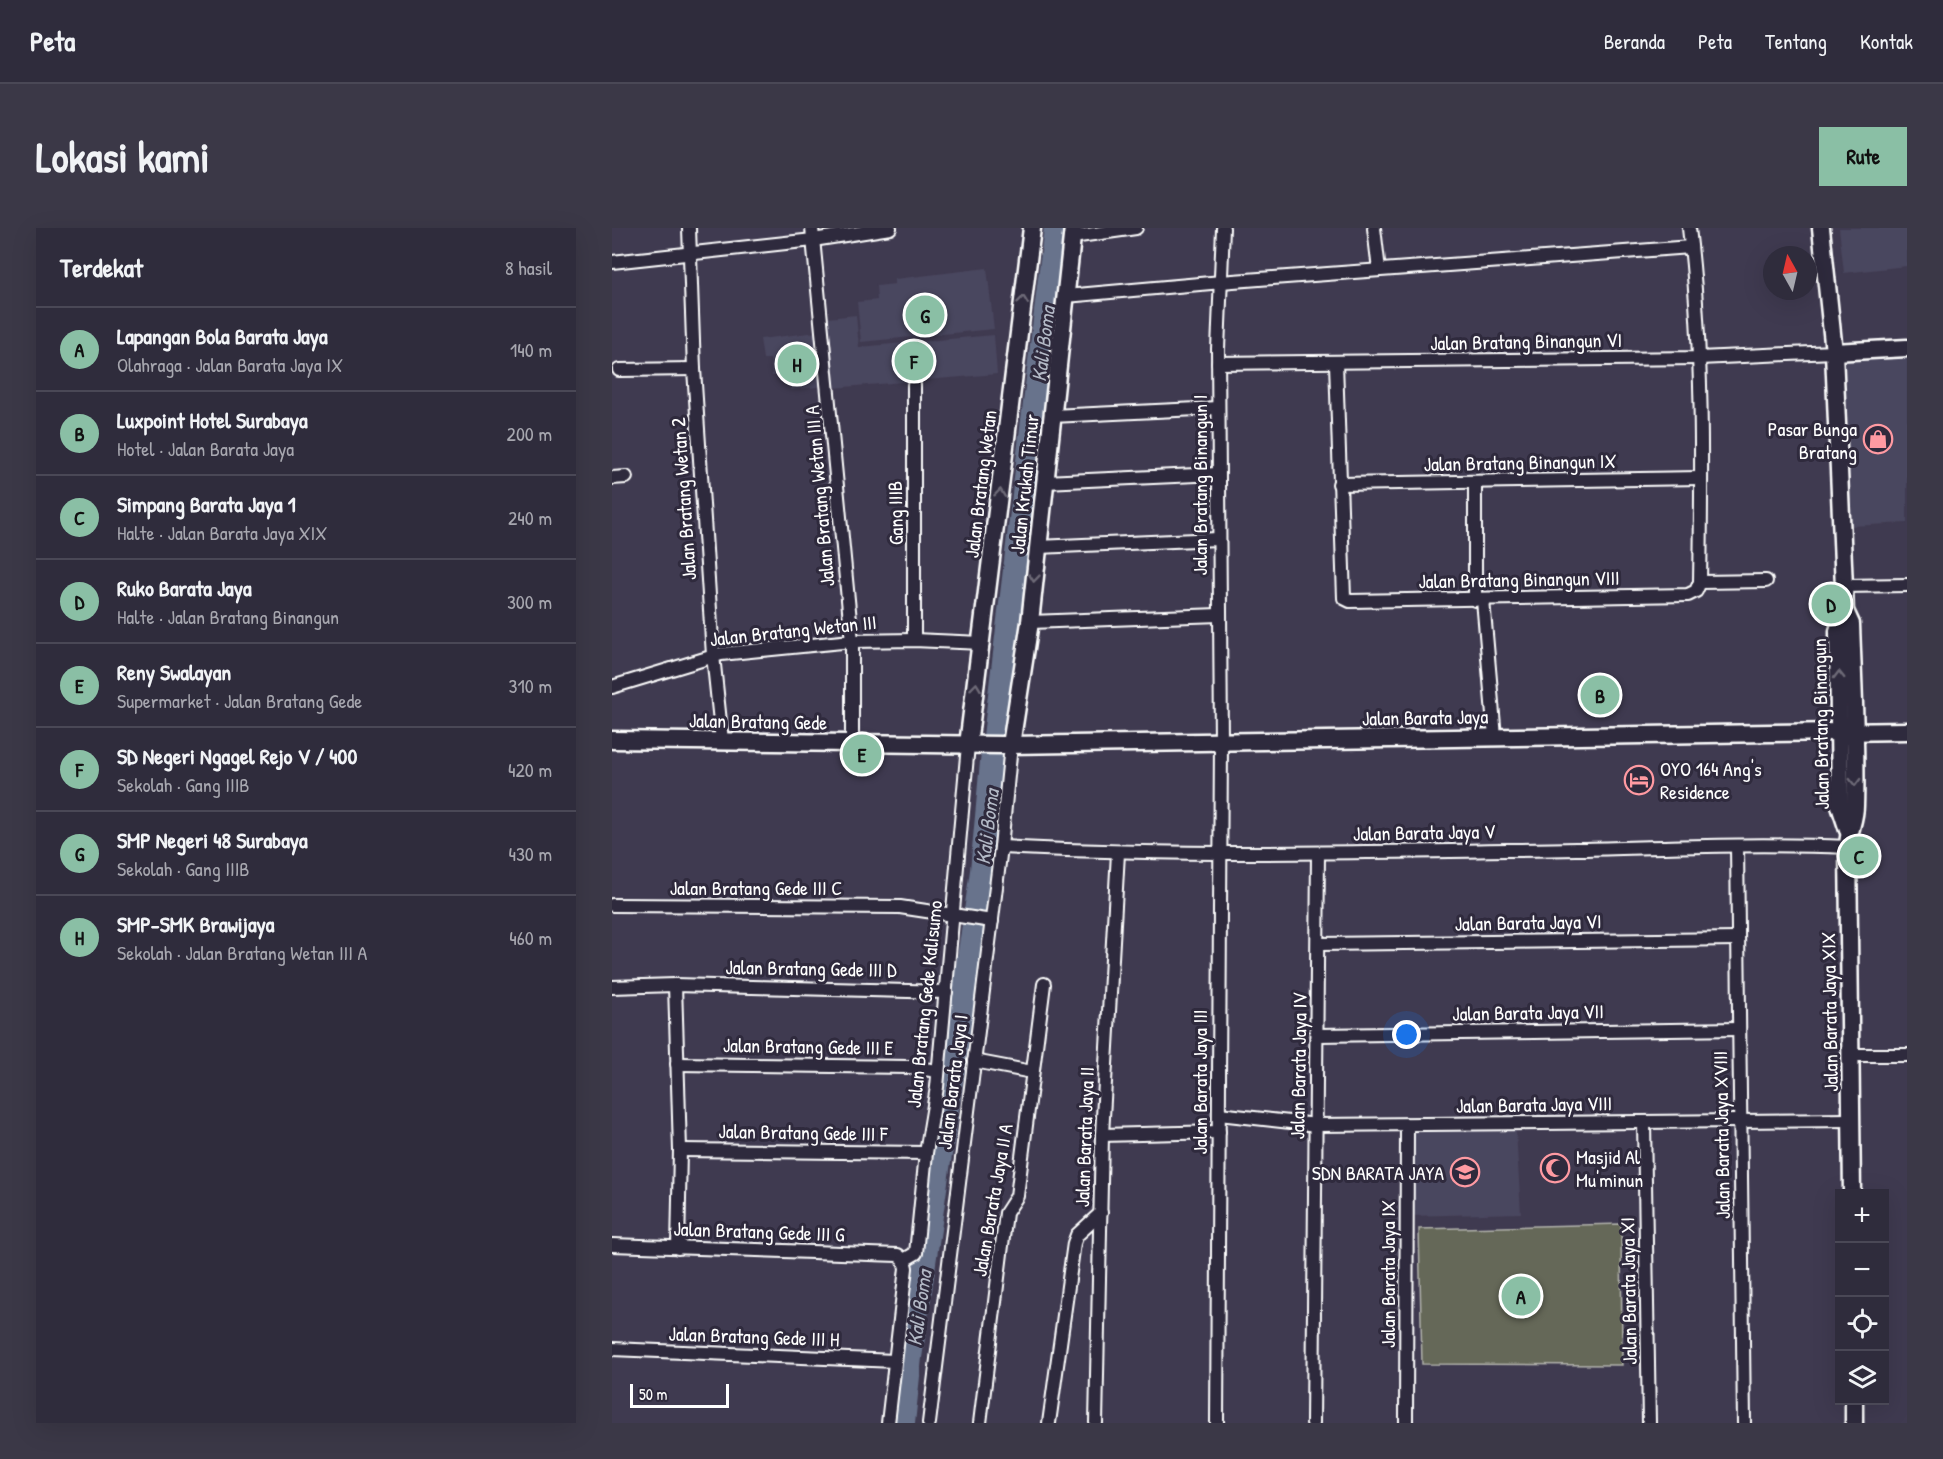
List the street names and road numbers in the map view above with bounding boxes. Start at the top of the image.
street label: Jalan Bratang Binangun VI [1430,326,1622,356]
street label: Jalan Bratang Binangun I [1186,395,1213,575]
street label: Jalan Bratang Wetan III A [798,404,840,588]
street label: Jalan Bratang Wetan [958,408,1002,560]
street label: Jalan Krukah Timur [1003,412,1045,555]
street label: Jalan Bratang Wetan 2 [664,416,702,581]
street label: Jalan Bratang Binangun IX [1423,447,1617,477]
street label: Gang IIIB [881,481,909,545]
street label: Jalan Bratang Binangun VIII [1418,564,1620,594]
street label: Jalan Bratang Wetan III [708,608,878,652]
street label: Jalan Bratang Binangun [1805,638,1835,810]
street label: Jalan Barata Jaya [1362,702,1489,732]
street label: Jalan Bratang Gede [689,706,827,736]
street label: Jalan Barata Jaya V [1353,817,1496,847]
street label: Jalan Bratang Gede III C [670,874,842,901]
street label: Jalan Bratang Gede Kalisumo [900,899,948,1109]
street label: Jalan Barata Jaya VI [1454,907,1602,937]
street label: Jalan Barata Jaya XIX [1814,932,1844,1092]
street label: Jalan Bratang Gede III D [725,953,897,983]
street label: Jalan Barata Jaya IV [1283,992,1313,1140]
street label: Jalan Barata Jaya VII [1452,997,1604,1027]
street label: Jalan Barata Jaya III [1186,1009,1213,1155]
street label: Jalan Barata Jaya I [930,1013,974,1151]
street label: Jalan Bratang Gede III E [723,1031,894,1061]
street label: Jalan Barata Jaya XVIII [1706,1051,1736,1219]
street label: Jalan Barata Jaya II [1068,1066,1100,1208]
street label: Jalan Barata Jaya VIII [1456,1089,1612,1119]
street label: Jalan Bratang Gede III F [718,1117,888,1147]
street label: Jalan Barata Jaya II A [965,1121,1019,1279]
street label: Jalan Barata Jaya IX [1374,1200,1401,1348]
street label: Jalan Bratang Gede III G [673,1215,845,1247]
street label: Jalan Barata Jaya XI [1613,1217,1643,1365]
street label: Jalan Bratang Gede III H [668,1320,840,1352]

